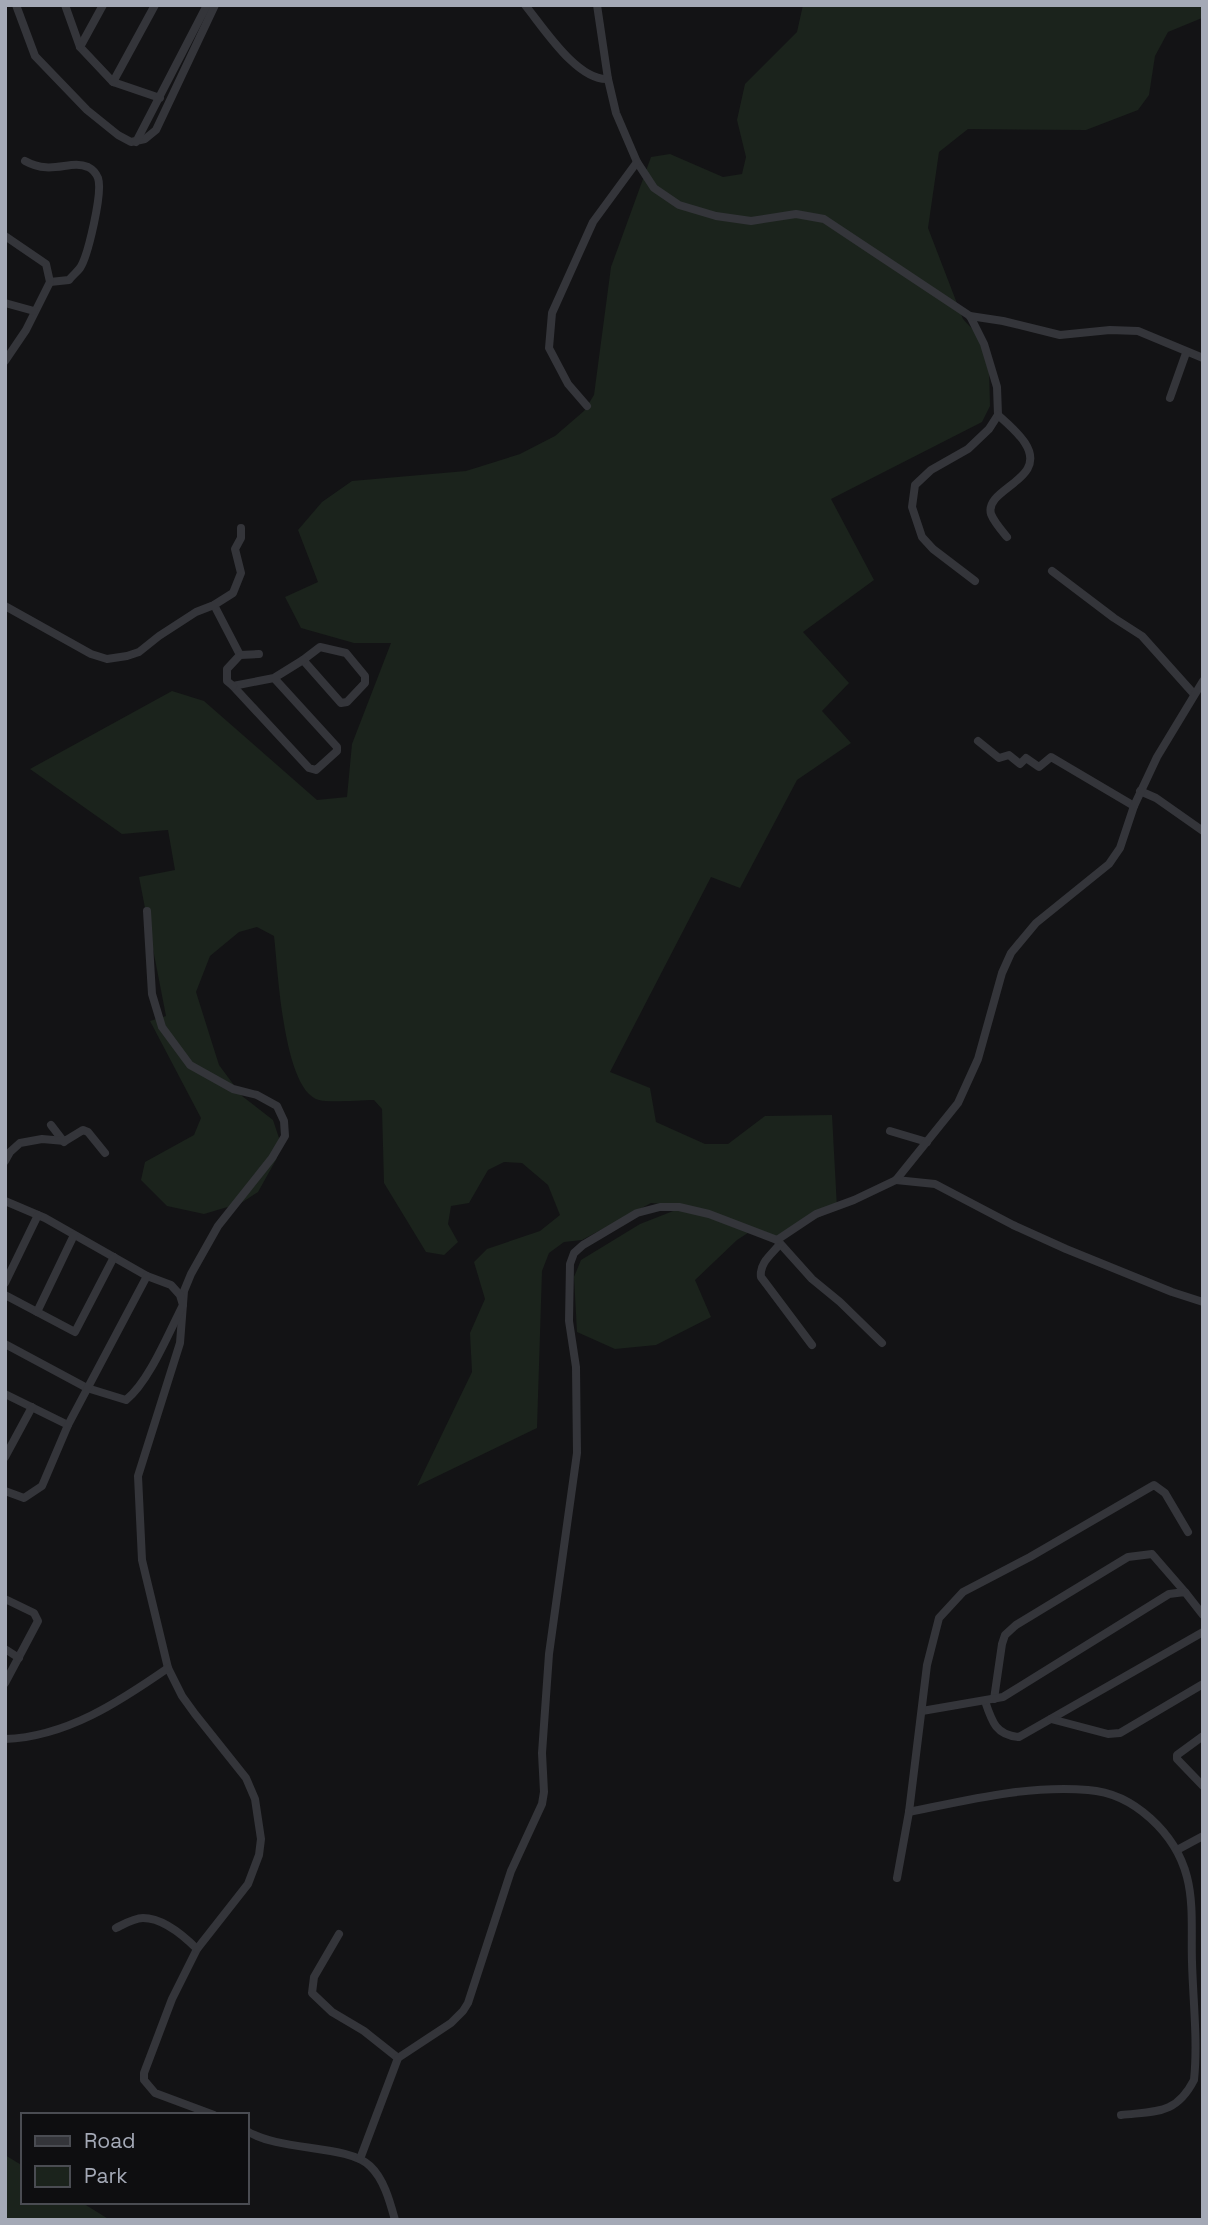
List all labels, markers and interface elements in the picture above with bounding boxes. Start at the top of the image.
legend [21,2113,248,2204]
text: Road [84,2127,136,2154]
text: Park [84,2162,128,2189]

